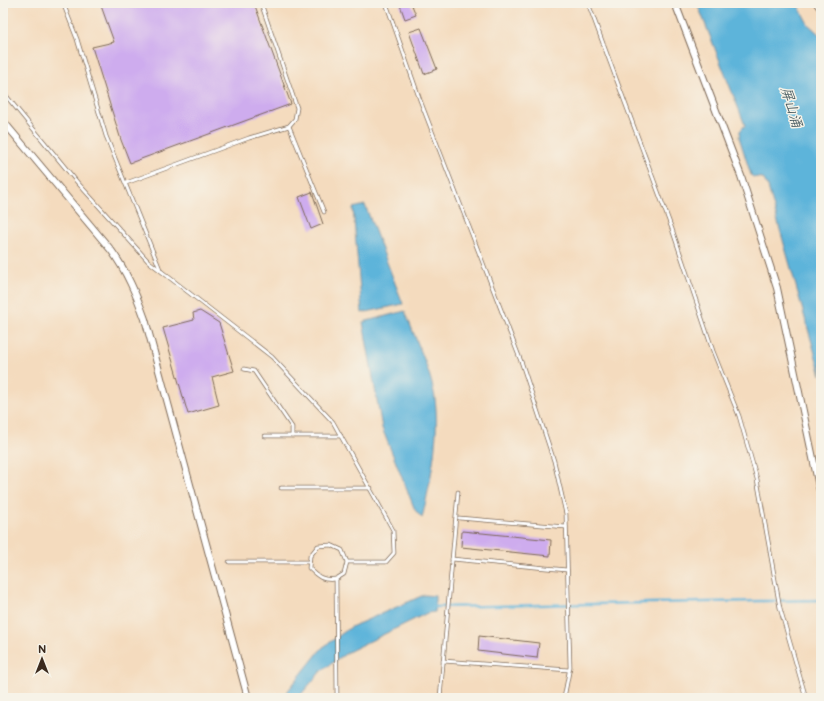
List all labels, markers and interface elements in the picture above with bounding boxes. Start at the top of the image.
water label: 屏山涌 [777,85,806,131]
north arrow [22,639,62,679]
text: N [38,643,46,656]

